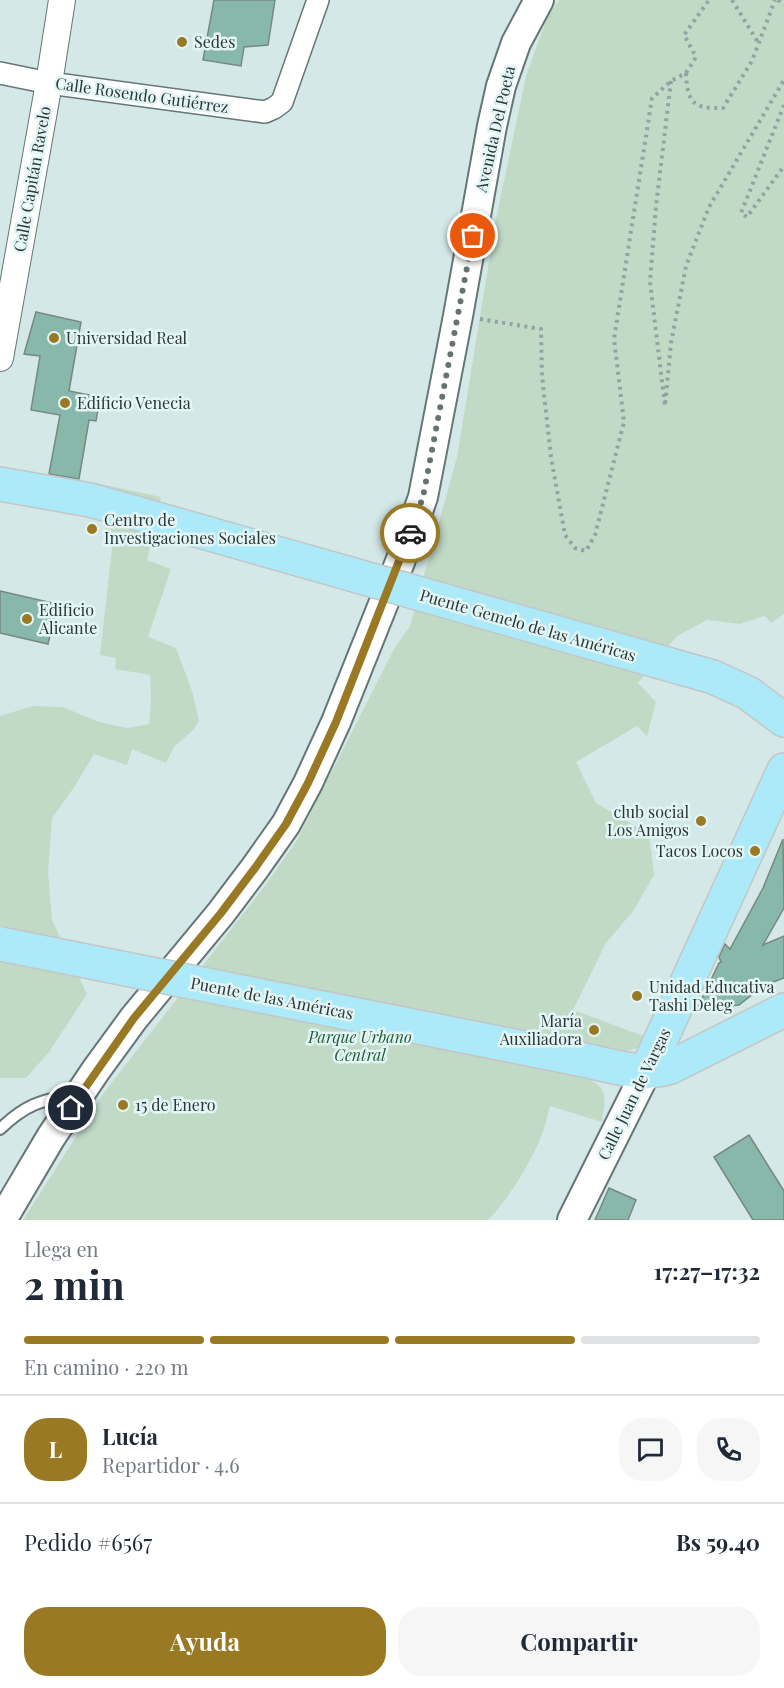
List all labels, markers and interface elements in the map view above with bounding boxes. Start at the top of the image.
place label: Sedes [194,31,235,52]
marker: Sedes [175,35,189,49]
street label: Avenida Del Poeta [470,64,519,195]
street label: Calle Rosendo Gutiérrez [54,72,230,117]
street label: Calle Capitán Ravelo [8,104,55,253]
pin [447,210,498,261]
icon: bag [456,219,489,252]
place label: Universidad Real [66,327,188,348]
marker: Universidad Real [47,331,61,345]
place label: Edificio Venecia [77,392,191,413]
marker: Edificio Venecia [58,396,72,410]
courier [380,503,440,563]
place label: Centro de Investigaciones Sociales [104,509,276,548]
icon: car [394,517,427,550]
marker: Centro de Investigaciones Sociales [85,522,99,536]
street label: Puente Gemelo de las Américas [418,584,639,665]
place label: Edificio Alicante [38,599,97,638]
marker: Edificio Alicante [20,612,34,626]
place label: club social Los Amigos [607,801,689,840]
marker: club social Los Amigos [694,814,708,828]
place label: Tacos Locos [656,840,743,861]
marker: Tacos Locos [748,844,762,858]
street label: Puente de las Américas [189,971,355,1024]
place label: Unidad Educativa Tashi Deleg [649,976,775,1015]
marker: Unidad Educativa Tashi Deleg [630,989,644,1003]
place label: María Auxiliadora [499,1010,582,1049]
marker: María Auxiliadora [587,1023,601,1037]
street label: Calle Juan de Vargas [592,1024,675,1163]
park label: Parque Urbano Central [307,1026,412,1065]
pin [45,1082,96,1133]
icon: home [54,1091,87,1124]
place label: 15 de Enero [135,1094,216,1115]
marker: 15 de Enero [116,1098,130,1112]
text: Llega en [24,1235,99,1262]
text: 17:27–17:32 [654,1256,760,1286]
text: 2 min [24,1258,125,1310]
text: En camino · 220 m [24,1353,188,1380]
button: chat [619,1418,682,1481]
button: phone [697,1418,760,1481]
text: Lucía [102,1421,158,1451]
text: L [49,1434,62,1464]
text: Repartidor · 4.6 [102,1451,240,1478]
text: Pedido #6567 [24,1527,152,1557]
text: Bs 59.40 [676,1527,760,1557]
button: Ayuda [24,1607,386,1676]
button: Compartir [398,1607,760,1676]

